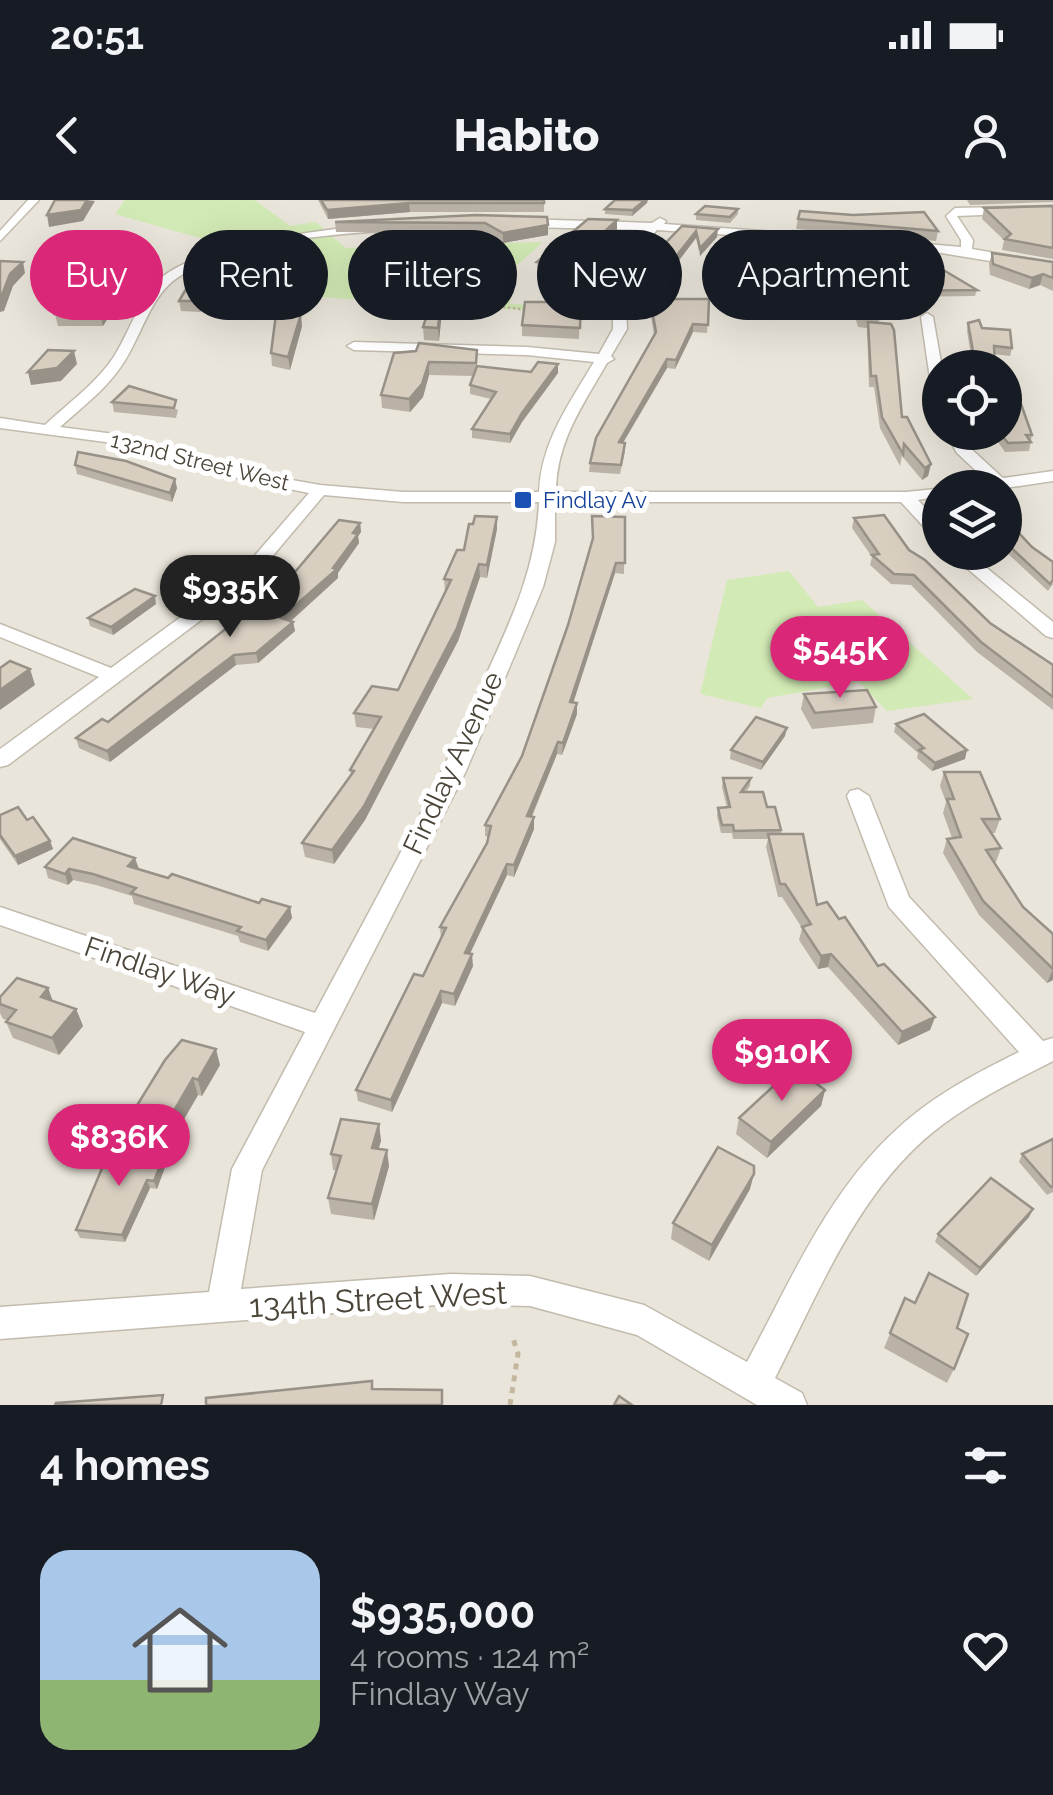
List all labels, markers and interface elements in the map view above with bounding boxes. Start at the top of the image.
text: 20:51 [50,13,144,58]
icon: back [40,108,95,163]
icon: person [958,108,1013,163]
text: Habito [454,109,599,162]
chip: Buy [30,230,163,320]
chip: Rent [183,230,328,320]
chip: Filters [348,230,517,320]
chip: New [537,230,682,320]
chip: Apartment [702,230,945,320]
map controls [922,350,1022,570]
button: locate [922,350,1022,450]
street label: 132nd Street West [108,426,293,496]
button: layers [922,470,1022,570]
place label: Findlay Av [543,487,647,513]
marker: Findlay Av [512,489,534,511]
pin: $935K [160,555,300,640]
text: $935K [182,569,278,606]
pin: $545K [770,616,910,701]
text: $545K [792,630,888,667]
street label: Findlay Avenue [396,666,510,860]
street label: Findlay Way [80,930,240,1012]
pin: $910K [712,1019,852,1104]
text: $910K [734,1033,830,1070]
pin: $836K [49,1104,189,1189]
text: $836K [70,1118,168,1155]
street label: 134th Street West [248,1274,508,1324]
icon: filters [958,1438,1013,1493]
text: 4 homes [40,1441,210,1490]
text: $935,000 [350,1589,535,1638]
icon: home [120,1590,240,1710]
icon: heart [958,1623,1013,1678]
text: 4 rooms · 124 m² [350,1638,590,1675]
text: Findlay Way [350,1675,530,1712]

